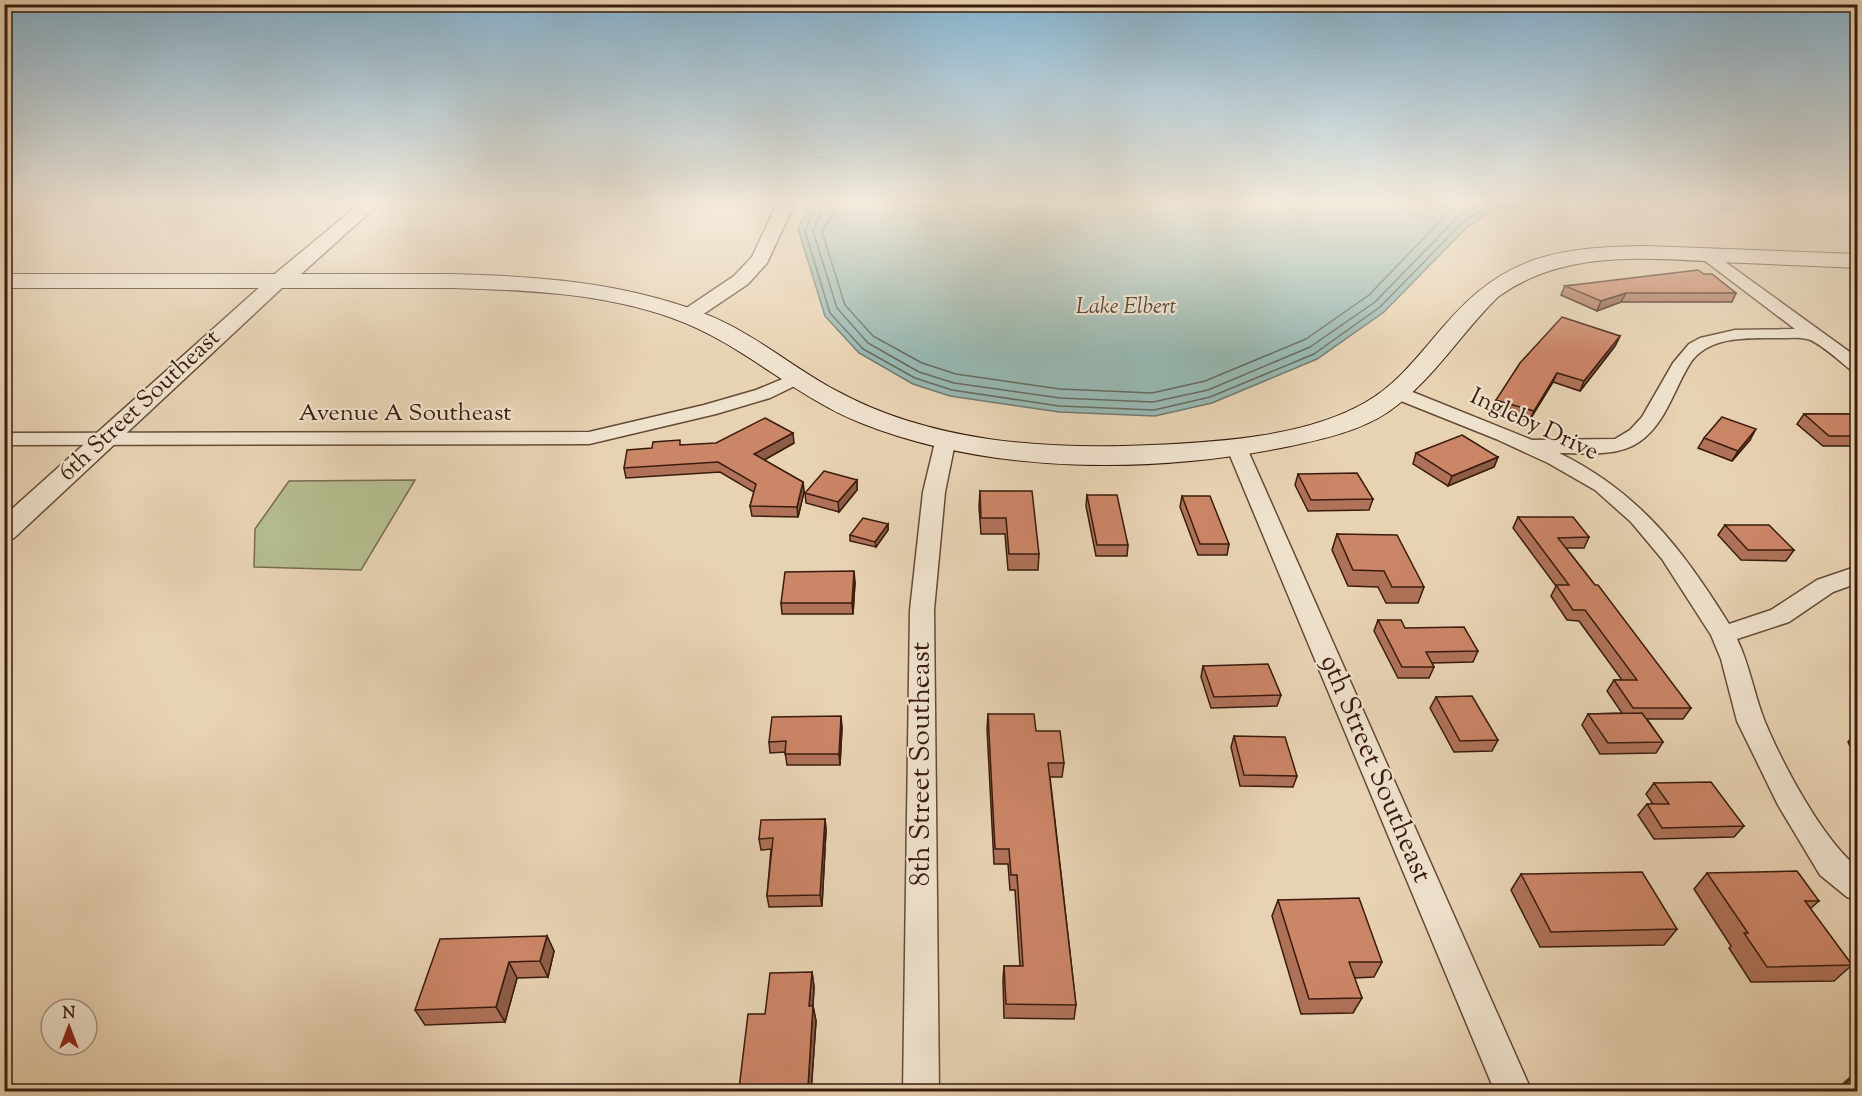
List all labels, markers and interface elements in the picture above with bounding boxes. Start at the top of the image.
water label: Lake Elbert [1076,292,1177,324]
street label: 6th Street Southeast [52,322,228,490]
street label: Ingleby Drive [1464,380,1604,470]
street label: Avenue A Southeast [298,397,512,431]
street label: 8th Street Southeast [902,641,942,886]
street label: 9th Street Southeast [1309,649,1441,890]
north arrow [39,997,99,1057]
text: N [63,1003,76,1026]

